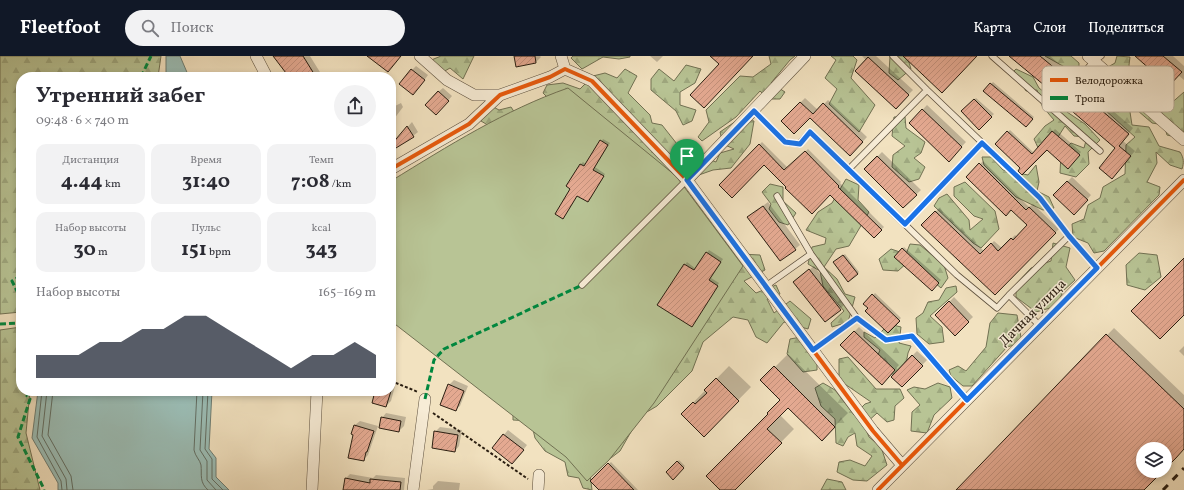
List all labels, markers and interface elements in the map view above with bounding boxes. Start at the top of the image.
search box [125,10,405,46]
text: Fleetfoot [20,15,101,41]
icon: search [139,17,161,39]
text: Поиск [171,18,214,39]
text: Карта [973,19,1011,38]
text: Слои [1033,19,1066,38]
text: Поделиться [1088,19,1164,38]
legend [1042,66,1174,112]
text: Велодорожка [1075,74,1144,89]
text: Утренний забег [36,81,205,112]
button: share [334,85,376,127]
text: Тропа [1075,92,1106,107]
text: 09:48 · 6 × 740 m [36,112,129,130]
pin [670,139,704,180]
icon: arrive [676,145,698,167]
text: Дистанция [62,153,119,168]
text: Время [190,153,222,168]
text: Темп [309,153,334,168]
text: 4.44 [61,168,103,196]
text: 31:40 [182,168,230,196]
text: 7:08 [291,168,330,196]
text: km [103,177,121,192]
text: /km [330,177,352,192]
text: Набор высоты [55,221,126,236]
text: Пульс [191,221,221,236]
text: kcal [312,221,331,236]
text: 30 [74,236,96,264]
text: 151 [181,236,207,264]
text: 343 [305,236,337,264]
text: m [96,245,108,260]
text: bpm [207,245,231,260]
street label: Дачная улица [995,275,1071,351]
text: Набор высоты [36,284,120,302]
text: 165–169 m [318,284,376,302]
map controls [1136,442,1172,478]
button: layers [1136,442,1172,478]

